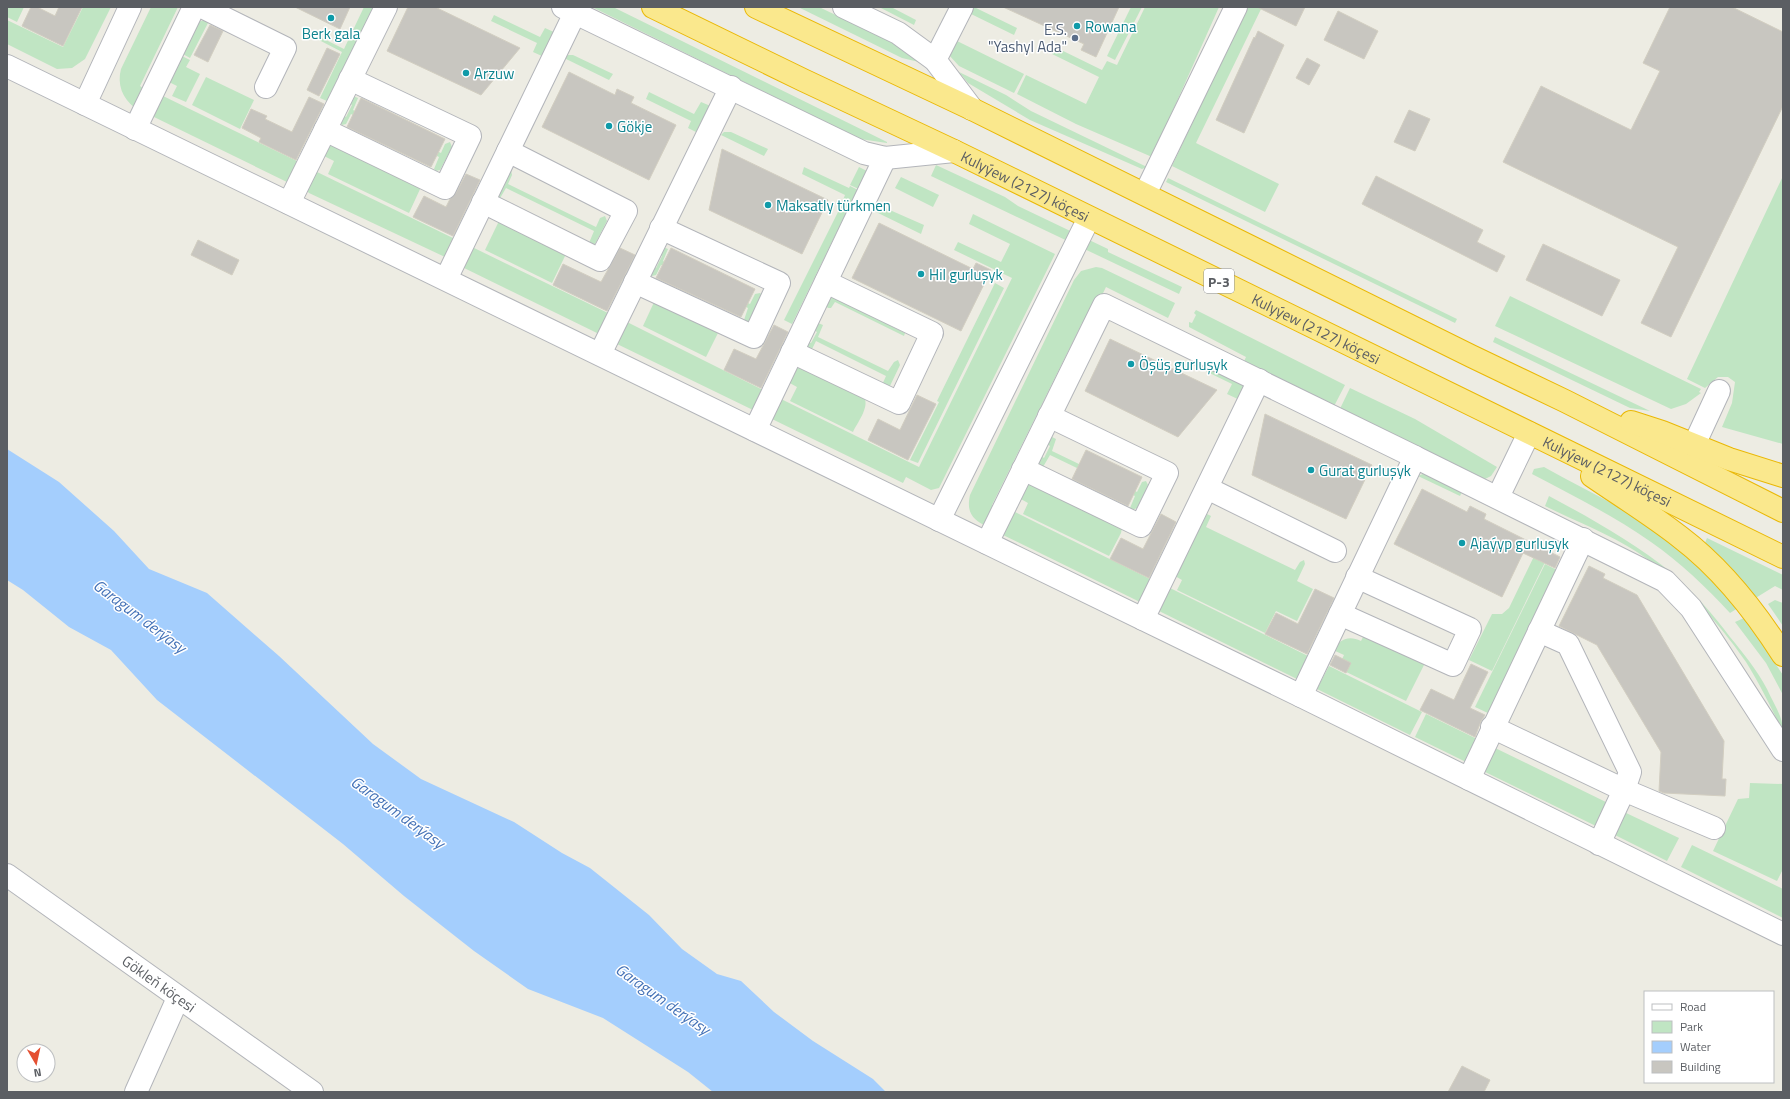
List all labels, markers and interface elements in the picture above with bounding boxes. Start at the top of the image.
marker: Berk gala [326,13,336,23]
place label: Rowana [1085,15,1137,38]
place label: E.S. "Yashyl Ada" [988,18,1067,58]
marker: Rowana [1072,21,1082,31]
place label: Berk gala [302,22,361,45]
marker: E.S. "Yashyl Ada" [1070,33,1080,43]
place label: Arzuw [474,62,514,85]
marker: Arzuw [461,68,471,78]
place label: Gökje [617,115,652,138]
marker: Gökje [604,121,614,131]
street label: Kulyýew (2127) köçesi [957,145,1093,227]
place label: Maksatly türkmen [776,194,891,217]
marker: Maksatly türkmen [763,200,773,210]
place label: Hil gurluşyk [929,263,1003,286]
marker: Hil gurluşyk [916,269,926,279]
road number: P-3 [1204,269,1234,293]
street label: Kulyýew (2127) köçesi [1248,287,1384,370]
place label: Öşüş gurluşyk [1139,353,1228,376]
marker: Öşüş gurluşyk [1126,359,1136,369]
street label: Kulyýew (2127) köçesi [1539,430,1675,512]
place label: Gurat gurluşyk [1319,459,1411,482]
marker: Gurat gurluşyk [1306,465,1316,475]
place label: Ajaýyp gurluşyk [1470,532,1569,555]
marker: Ajaýyp gurluşyk [1457,538,1467,548]
water label: Garagum derýasy [88,573,193,660]
water label: Garagum derýasy [346,770,451,855]
street label: Gökleň köçesi [118,949,201,1018]
water label: Garagum derýasy [611,957,717,1042]
legend [1644,991,1774,1083]
text: Road [1680,997,1706,1016]
text: Park [1680,1017,1703,1036]
text: Water [1680,1037,1711,1056]
north arrow [16,1043,56,1083]
text: Building [1680,1057,1721,1076]
text: N [33,1064,43,1081]

